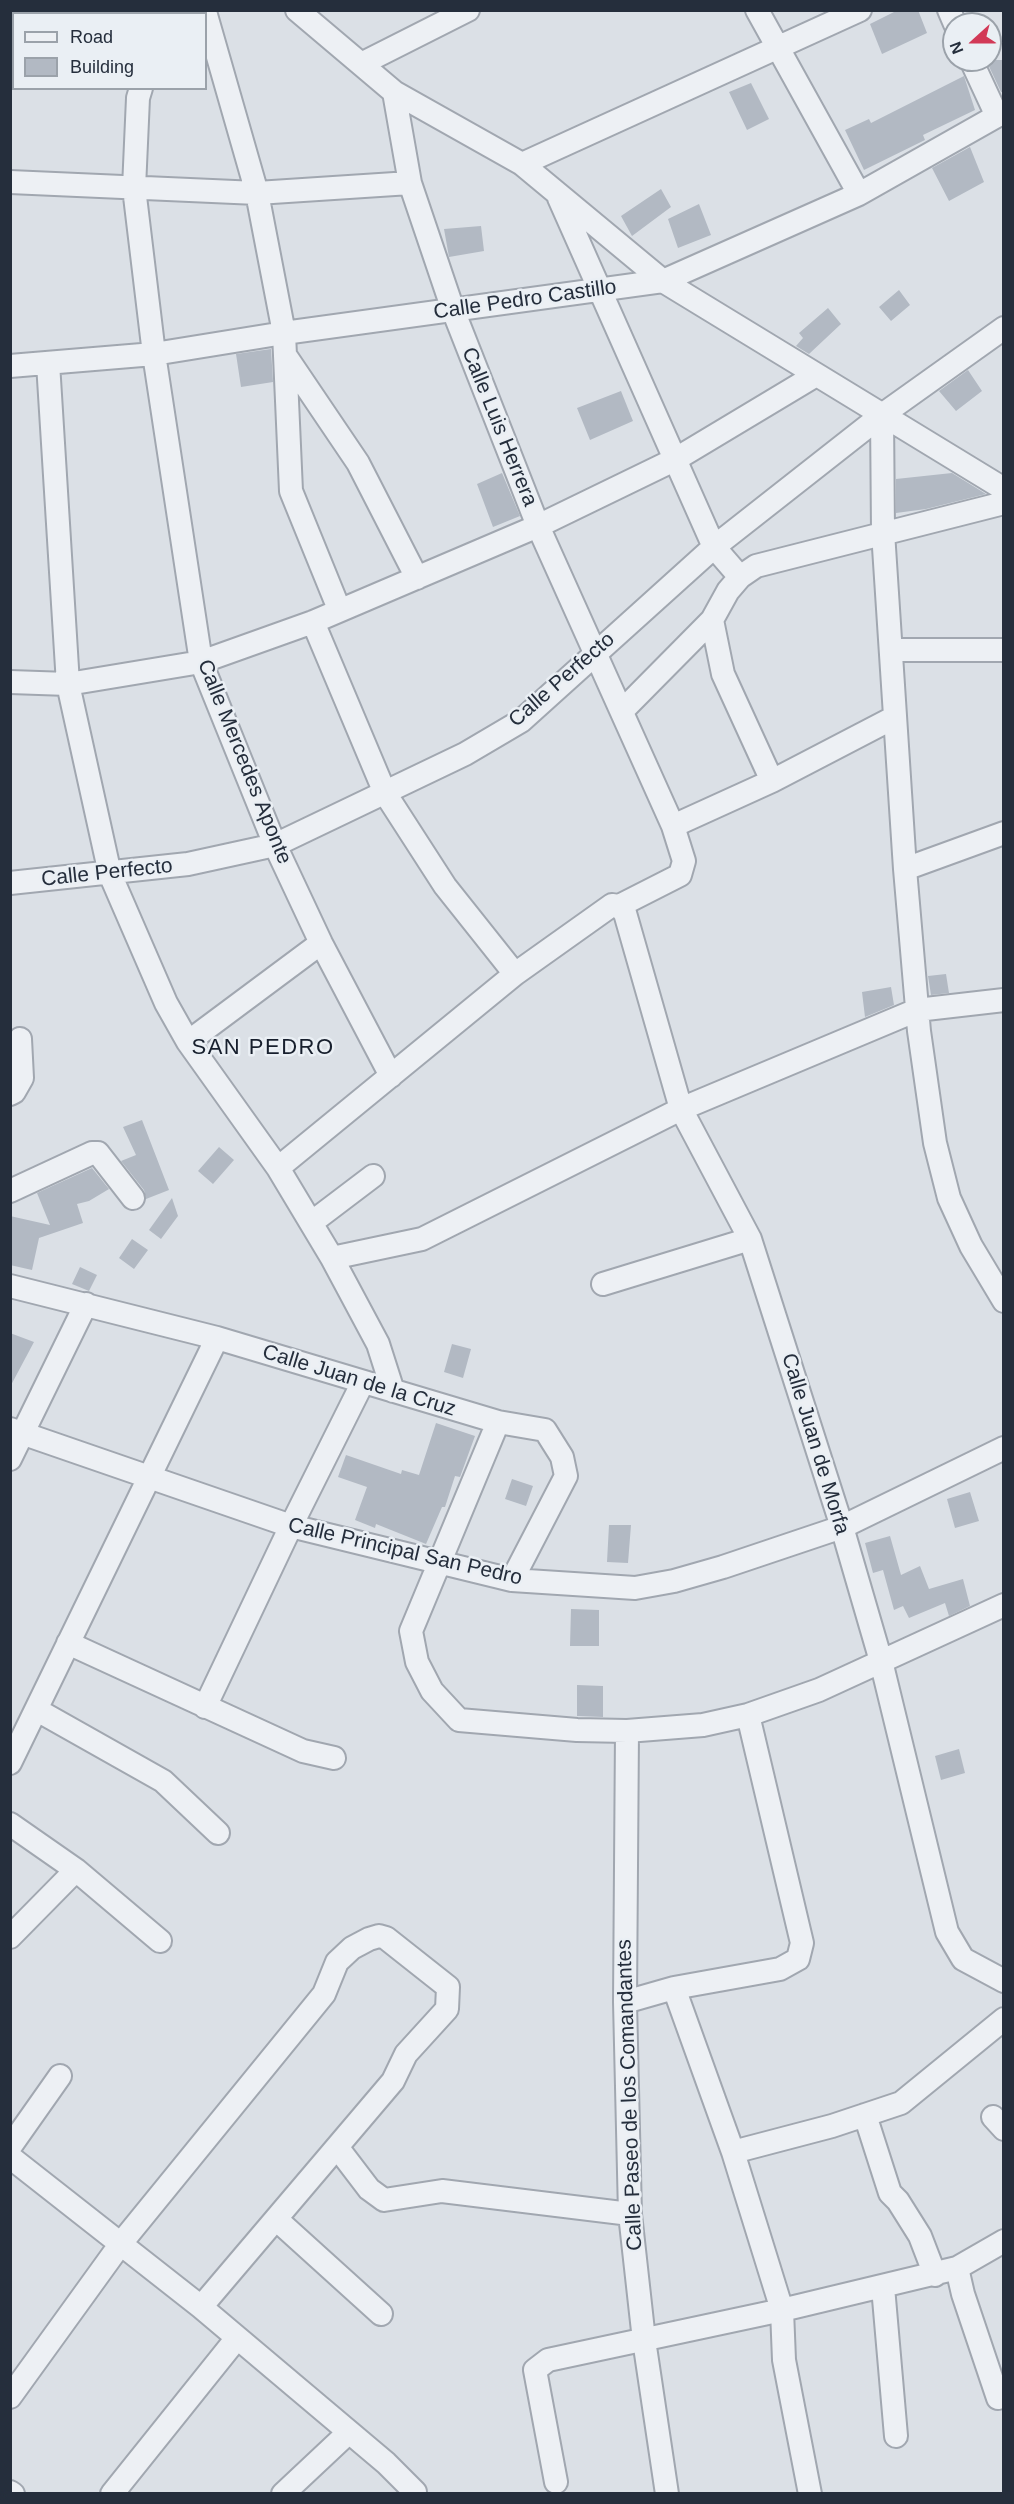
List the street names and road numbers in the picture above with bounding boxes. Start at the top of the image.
street label: Calle Pedro Castillo [432,275,618,325]
street label: Calle Luis Herrera [456,344,542,510]
street label: Calle Perfecto [504,627,620,733]
street label: Calle Mercedes Aponte [191,656,297,868]
street label: Calle Perfecto [40,854,174,892]
street label: Calle Juan de la Cruz [259,1340,459,1422]
street label: Calle Juan de Morfa [775,1350,855,1538]
street label: Calle Principal San Pedro [286,1513,524,1591]
street label: Calle Paseo de los Comandantes [612,1939,648,2251]

